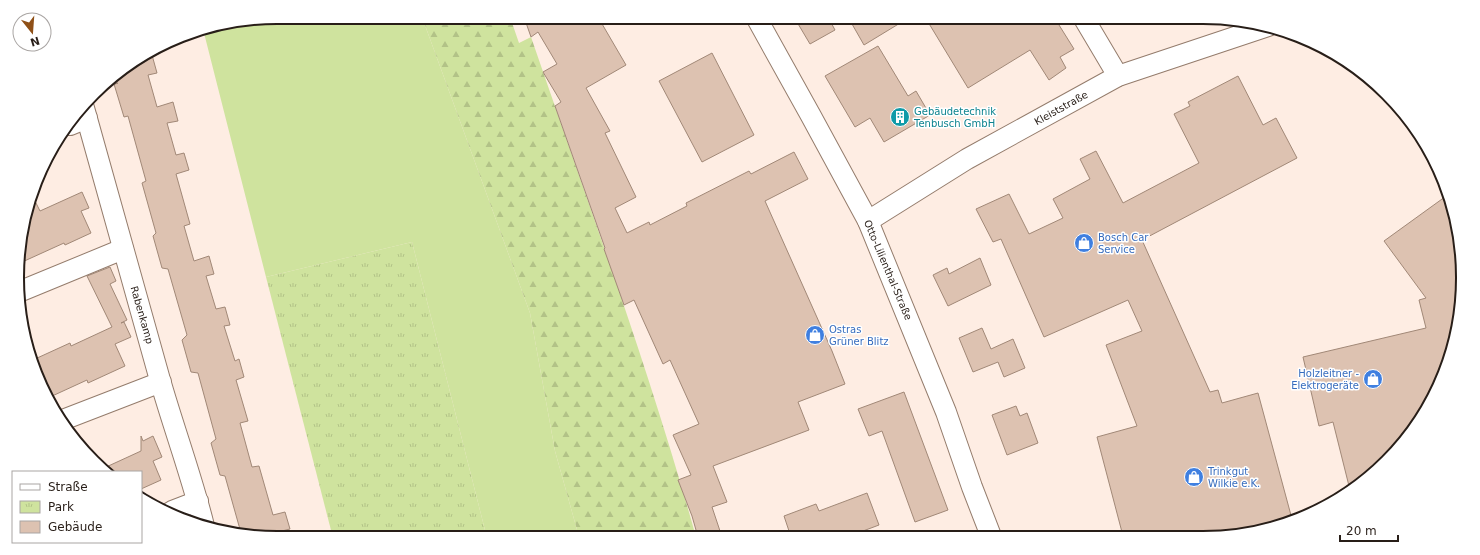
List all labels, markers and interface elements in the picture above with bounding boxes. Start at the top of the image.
north arrow [12,12,52,52]
text: N [28,34,41,49]
street label: Kleiststraße [1032,89,1090,127]
building icon: Gebäudetechnik Tenbusch GmbH [889,106,911,128]
place label: Gebäudetechnik Tenbusch GmbH [913,106,996,129]
street label: Otto-Lilienthal-Straße [862,218,914,322]
shop icon: Bosch Car Service [1073,232,1095,254]
place label: Bosch Car Service [1098,232,1149,255]
street label: Rabenkamp [129,285,155,345]
shop icon: Ostras Grüner Blitz [804,324,826,346]
place label: Ostras Grüner Blitz [829,324,889,347]
place label: Holzleitner - Elektrogeräte [1291,368,1359,391]
shop icon: Holzleitner - Elektrogeräte [1362,368,1384,390]
shop icon: Trinkgut Wilkie e.K. [1183,466,1205,488]
place label: Trinkgut Wilkie e.K. [1207,466,1260,489]
legend [12,471,142,543]
text: Straße [48,480,88,494]
text: Park [48,500,74,514]
scale bar [1340,517,1398,543]
text: Gebäude [48,520,102,534]
text: 20 m [1346,524,1377,538]

